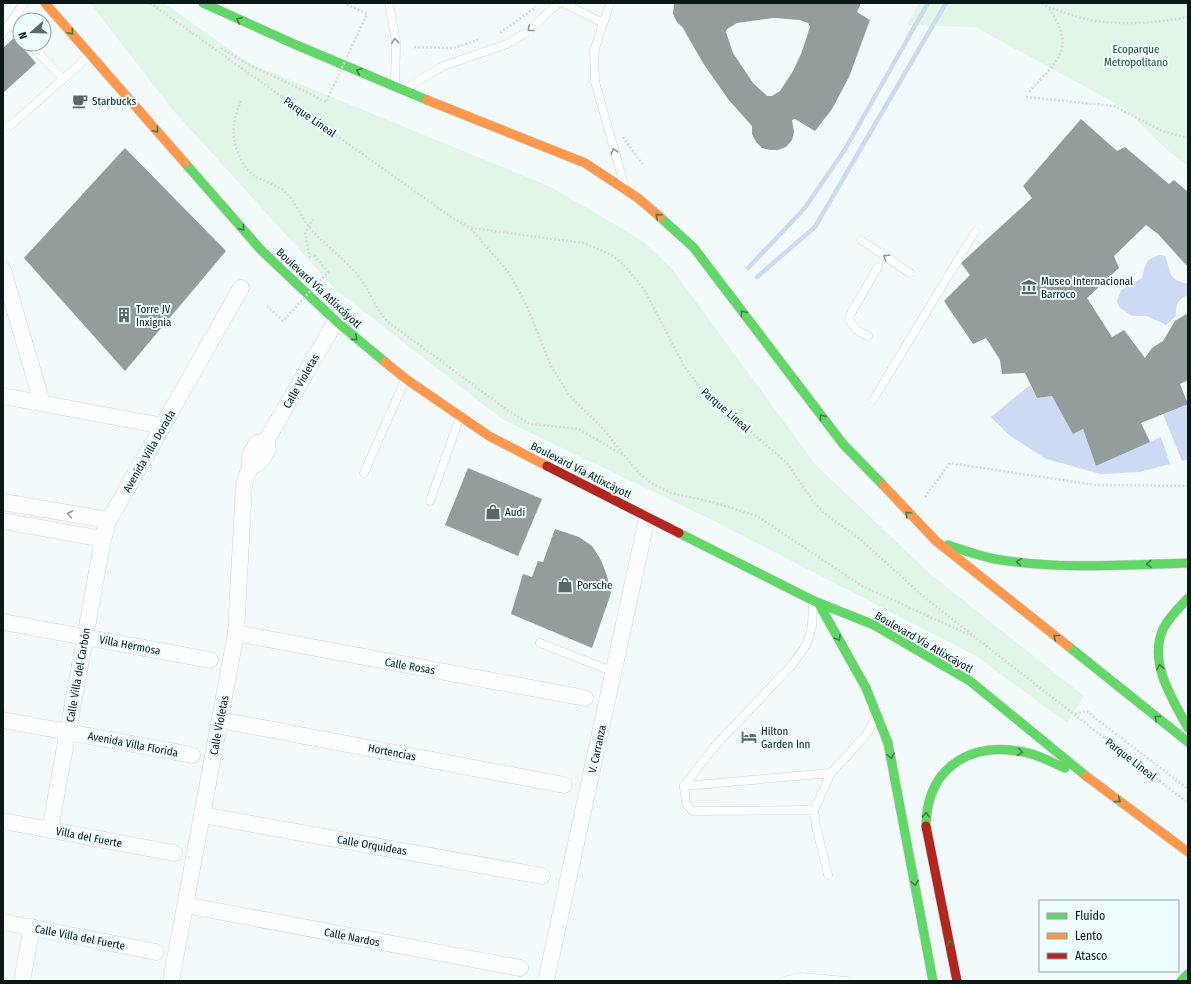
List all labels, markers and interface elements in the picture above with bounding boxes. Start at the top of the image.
north arrow [12,12,52,52]
one-way arrow [236,17,244,25]
one-way arrow [527,25,534,32]
one-way arrow [66,28,73,35]
text: N [16,30,30,41]
one-way arrow [391,38,400,44]
park label: Ecoparque Metropolitano [1104,43,1168,69]
one-way arrow [356,67,363,75]
cafe icon: Starbucks [71,92,89,110]
place label: Starbucks [92,95,137,108]
street label: Parque Lineal [281,95,338,140]
one-way arrow [152,126,159,133]
one-way arrow [610,147,618,154]
one-way arrow [655,213,663,220]
one-way arrow [237,223,245,231]
street label: Boulevard Vía Atlixcáyotl [274,246,364,331]
one-way arrow [883,255,890,262]
place label: Museo Internacional Barroco [1041,275,1133,301]
museum icon: Museo Internacional Barroco [1020,278,1038,296]
place label: Torre JV Inxignia [136,303,171,329]
building icon: Torre JV Inxignia [115,306,133,324]
one-way arrow [741,310,748,317]
one-way arrow [351,333,358,340]
street label: Calle Violetas [281,352,322,411]
street label: Parque Lineal [698,386,753,435]
street label: Avenida Villa Dorada [121,408,178,495]
one-way arrow [820,414,827,421]
street label: Boulevard Vía Atlixcáyotl [528,439,633,501]
shop icon: Audi [484,503,502,521]
place label: Audi [505,506,525,519]
one-way arrow [67,510,73,519]
one-way arrow [905,511,913,519]
one-way arrow [1016,558,1022,567]
one-way arrow [1146,560,1152,569]
shop icon: Porsche [556,576,574,594]
place label: Porsche [577,579,613,592]
street label: Boulevard Vía Atlixcáyotl [872,609,975,676]
street label: Calle Villa del Carbón [64,627,93,723]
street label: Villa Hermosa [98,633,162,658]
one-way arrow [833,634,840,641]
one-way arrow [1053,635,1060,642]
street label: Calle Rosas [384,656,436,677]
one-way arrow [1156,664,1165,670]
street label: Calle Violetas [207,694,232,756]
one-way arrow [1155,715,1162,722]
street label: V. Carranza [586,724,609,774]
place label: Hilton Garden Inn [761,725,810,751]
hotel icon: Hilton Garden Inn [740,728,758,746]
street label: Avenida Villa Florida [87,729,179,760]
street label: Parque Lineal [1103,736,1159,783]
street label: Hortencias [367,741,417,764]
one-way arrow [1017,747,1023,756]
one-way arrow [886,753,894,759]
one-way arrow [1113,795,1120,802]
one-way arrow [922,812,931,818]
street label: Villa del Fuerte [55,825,123,850]
street label: Calle Orquídeas [336,833,408,858]
one-way arrow [910,880,918,887]
legend [1039,900,1179,972]
text: Fluido [1075,909,1105,923]
street label: Calle Villa del Fuerte [34,922,126,953]
street label: Calle Nardos [323,926,381,949]
text: Lento [1075,929,1102,943]
one-way arrow [946,940,954,946]
text: Atasco [1075,949,1107,963]

